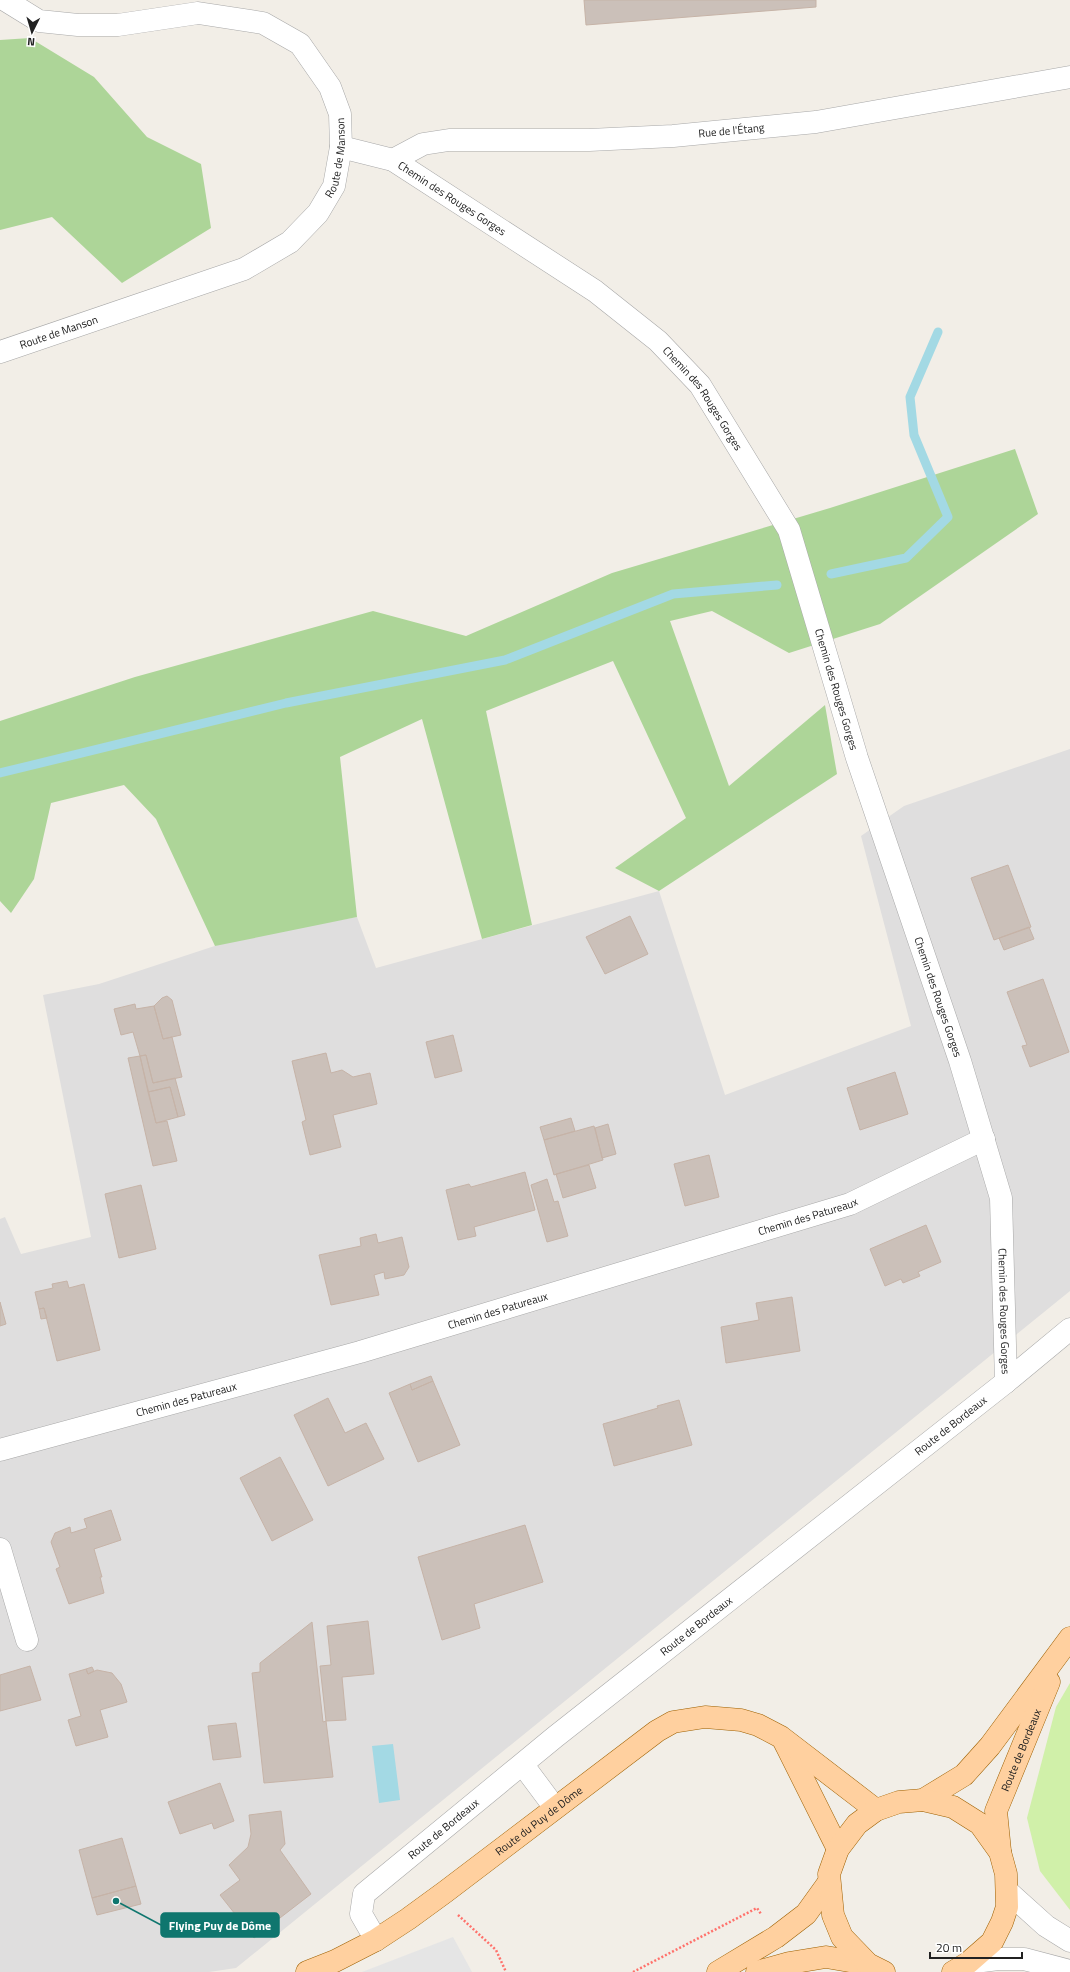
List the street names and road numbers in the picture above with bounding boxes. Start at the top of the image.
street label: Route de Manson [321,117,349,201]
street label: Rue de l'Étang [698,119,765,141]
street label: Chemin des Rouges Gorges [395,157,509,239]
street label: Route de Manson [18,311,100,353]
street label: Chemin des Rouges Gorges [659,343,746,453]
street label: Chemin des Rouges Gorges [811,627,862,752]
street label: Chemin des Rouges Gorges [910,935,966,1059]
street label: Chemin des Patureaux [756,1193,861,1239]
street label: Chemin des Rouges Gorges [994,1248,1014,1375]
street label: Chemin des Patureaux [446,1288,550,1333]
street label: Chemin des Patureaux [134,1378,238,1421]
street label: Route de Bordeaux [911,1392,990,1459]
street label: Route de Bordeaux [657,1592,736,1659]
street label: Route de Bordeaux [997,1706,1045,1794]
street label: Route du Puy de Dôme [492,1782,586,1859]
street label: Route de Bordeaux [404,1795,482,1863]

